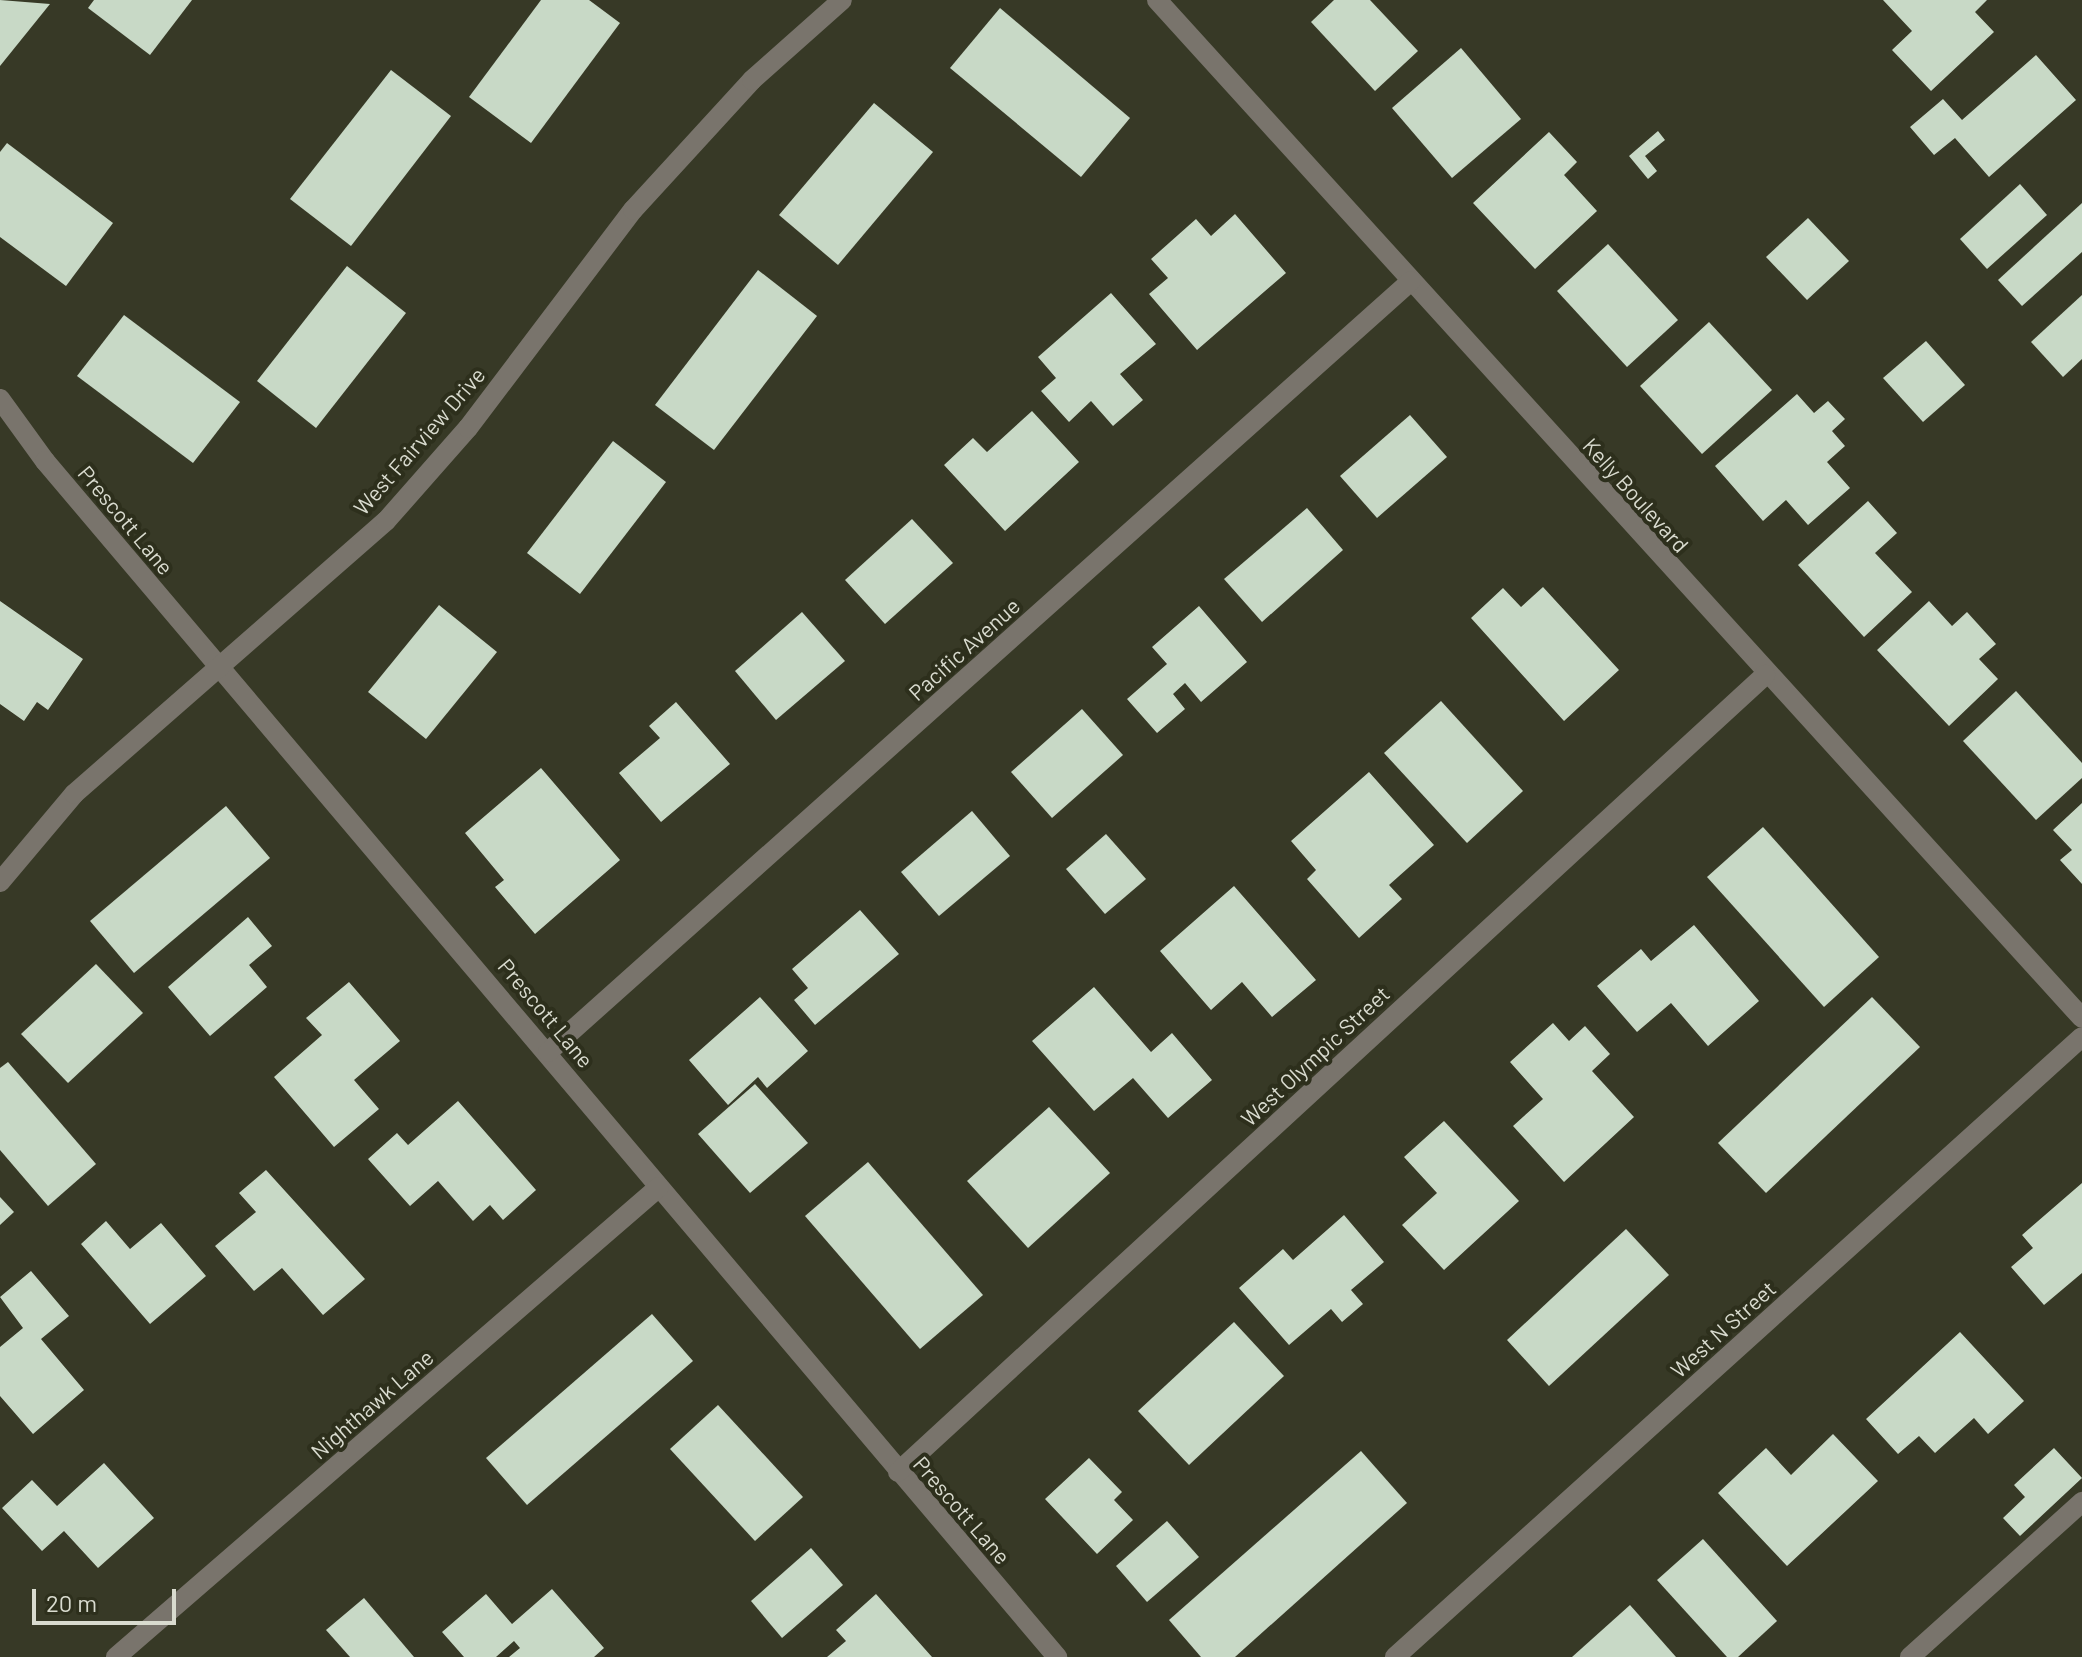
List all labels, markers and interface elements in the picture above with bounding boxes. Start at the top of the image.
street label: West Fairview Drive [348,362,490,520]
street label: Kelly Boulevard [1578,432,1694,558]
street label: Prescott Lane [73,460,179,580]
street label: Pacific Avenue [903,592,1025,706]
street label: Prescott Lane [493,953,599,1073]
street label: West Olympic Street [1235,980,1395,1132]
street label: West N Street [1665,1275,1781,1383]
street label: Nighthawk Lane [305,1344,439,1464]
street label: Prescott Lane [908,1451,1016,1569]
scale bar [36,1573,180,1623]
text: 20 m [46,1588,97,1617]

